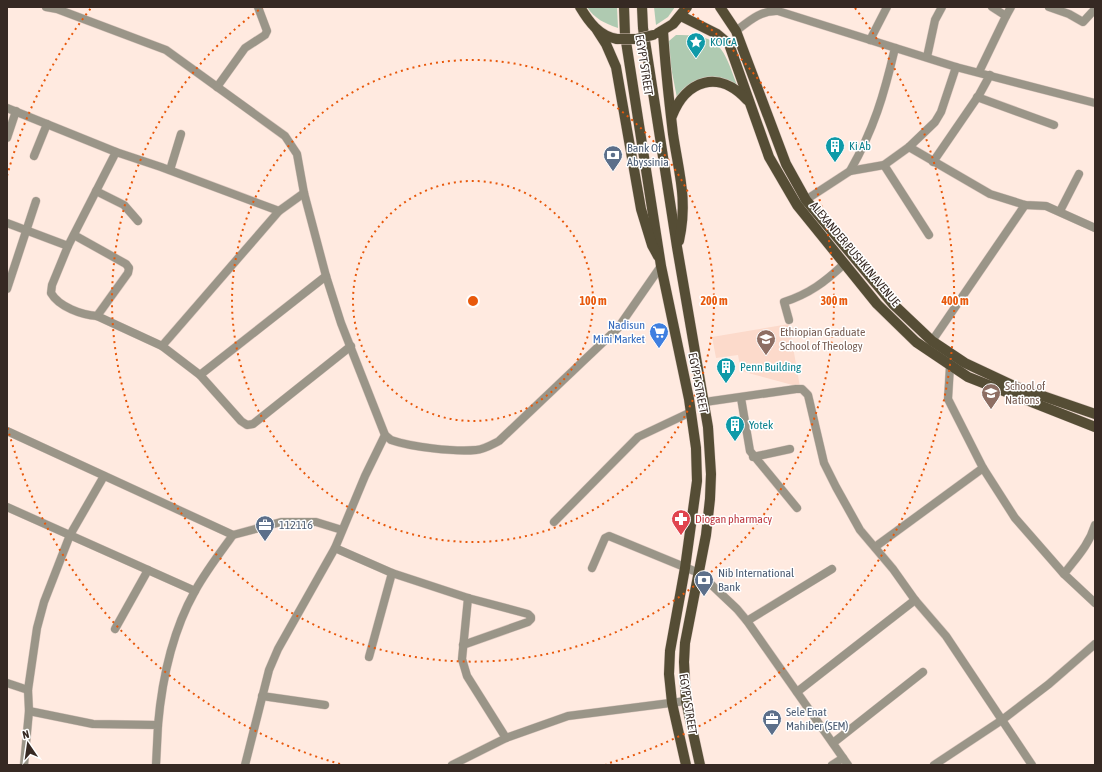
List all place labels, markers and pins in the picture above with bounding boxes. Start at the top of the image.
place icon: KOICA [685,31,707,59]
place label: KOICA [710,35,737,49]
building icon: Ki Ab [824,135,846,163]
place label: Ki Ab [849,139,871,153]
place label: Bank Of Abyssinia [627,141,669,169]
bank icon: Bank Of Abyssinia [602,144,624,172]
centre of rings [466,294,480,308]
place label: Nadisun Mini Market [593,318,646,346]
supermarket icon: Nadisun Mini Market [648,321,670,349]
place label: Ethiopian Graduate School of Theology [780,325,865,353]
school or university icon: Ethiopian Graduate School of Theology [755,328,777,356]
building icon: Penn Building [715,356,737,384]
place label: Penn Building [740,360,802,374]
place label: School of Nations [1005,379,1046,407]
school or university icon: School of Nations [980,382,1002,410]
building icon: Yotek [724,414,746,442]
place label: Yotek [749,418,774,432]
pharmacy icon: Diogan pharmacy [670,508,692,536]
place label: Diogan pharmacy [695,512,772,526]
office icon: 112116 [254,514,276,542]
place label: 112116 [279,518,313,532]
place label: Nib International Bank [718,566,795,594]
bank icon: Nib International Bank [693,569,715,597]
place label: Sele Enat Mahiber (SEM) [786,705,849,733]
office icon: Sele Enat Mahiber (SEM) [761,708,783,736]

